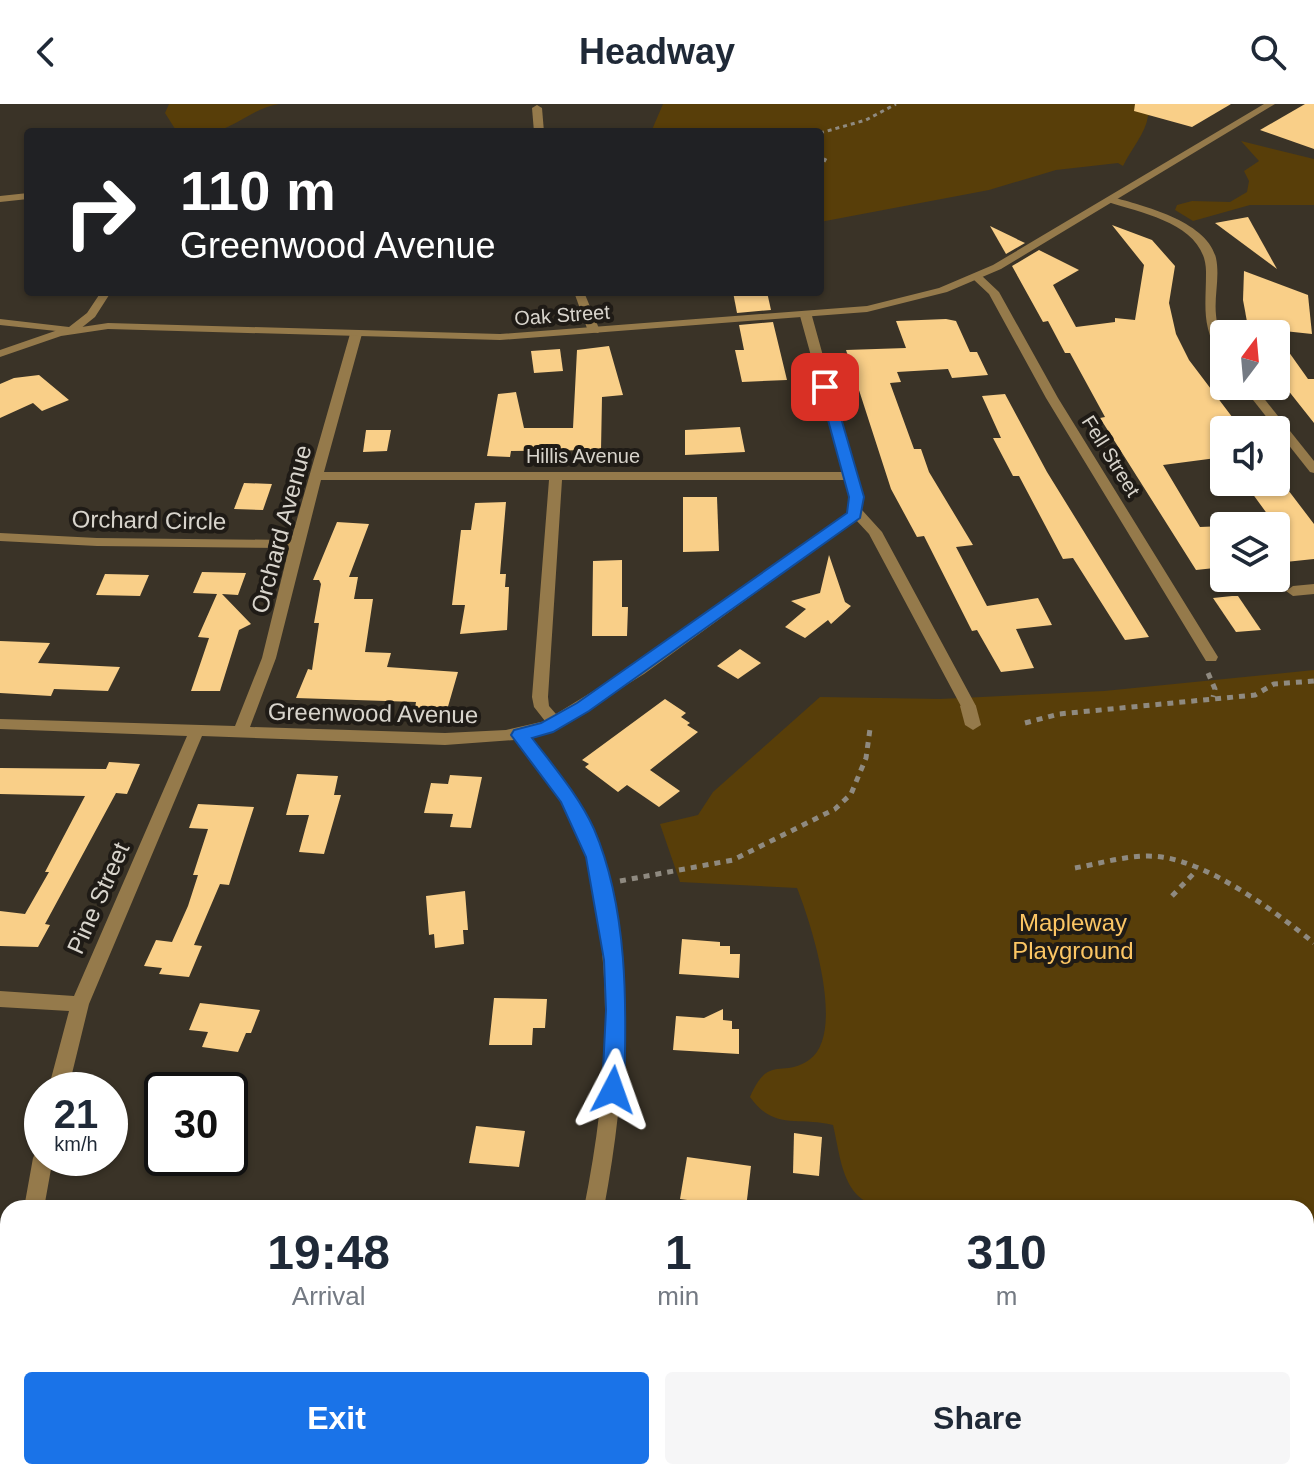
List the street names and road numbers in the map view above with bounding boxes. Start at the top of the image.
street label: Oak Street [514,301,611,329]
street label: Fell Street [1078,412,1145,501]
street label: Orchard Avenue [246,442,316,616]
street label: Hillis Avenue [526,445,640,467]
street label: Orchard Circle [71,505,227,535]
street label: Greenwood Avenue [268,698,478,728]
street label: Pine Street [62,838,135,958]

